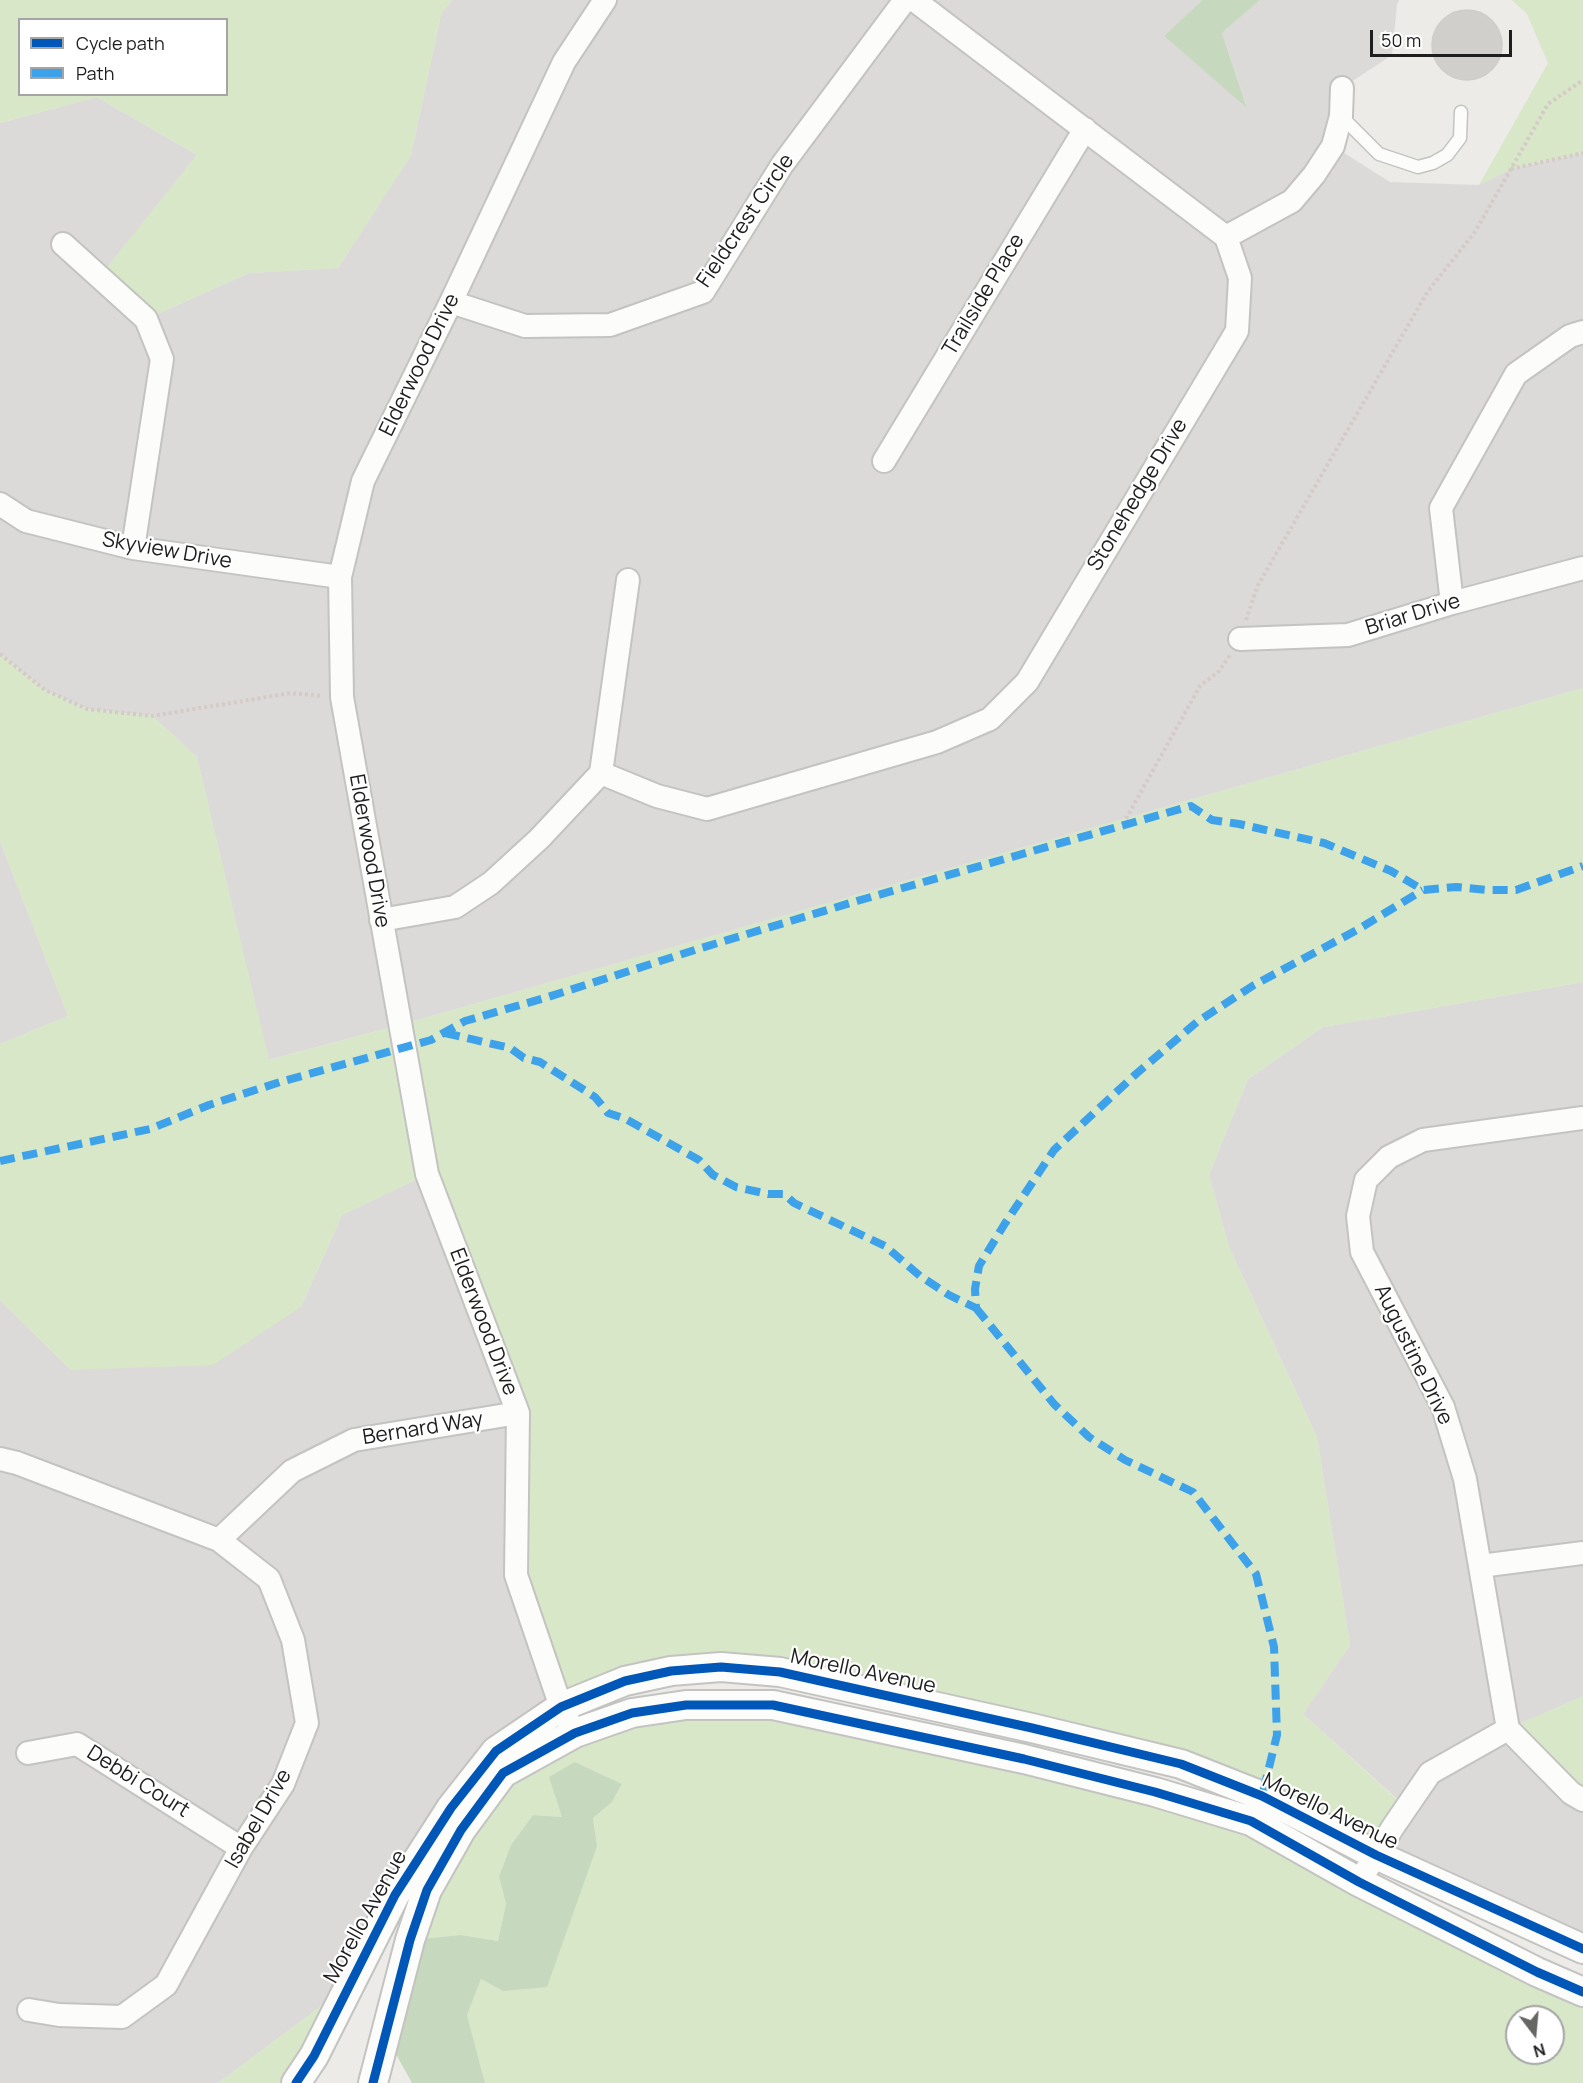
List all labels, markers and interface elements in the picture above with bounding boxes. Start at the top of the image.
legend [18,18,228,96]
scale bar [1373,18,1516,56]
text: 50 m [1381,28,1421,52]
text: Cycle path [76,31,165,55]
text: Path [76,61,114,85]
street label: Fieldcrest Circle [692,149,800,293]
street label: Trailside Place [938,229,1030,361]
street label: Elderwood Drive [375,290,465,440]
street label: Stonehedge Drive [1083,414,1193,576]
street label: Skyview Drive [100,527,234,575]
street label: Briar Drive [1363,589,1463,641]
street label: Elderwood Drive [343,772,395,930]
street label: Elderwood Drive [443,1245,523,1399]
street label: Augustine Drive [1368,1281,1458,1429]
street label: Bernard Way [361,1407,485,1451]
street label: Morello Avenue [788,1644,938,1700]
street label: Debbi Court [82,1741,194,1823]
street label: Isabel Drive [220,1765,298,1873]
street label: Morello Avenue [1258,1768,1402,1856]
street label: Morello Avenue [319,1846,413,1988]
north arrow [1505,2005,1565,2065]
text: N [1531,2038,1548,2063]

